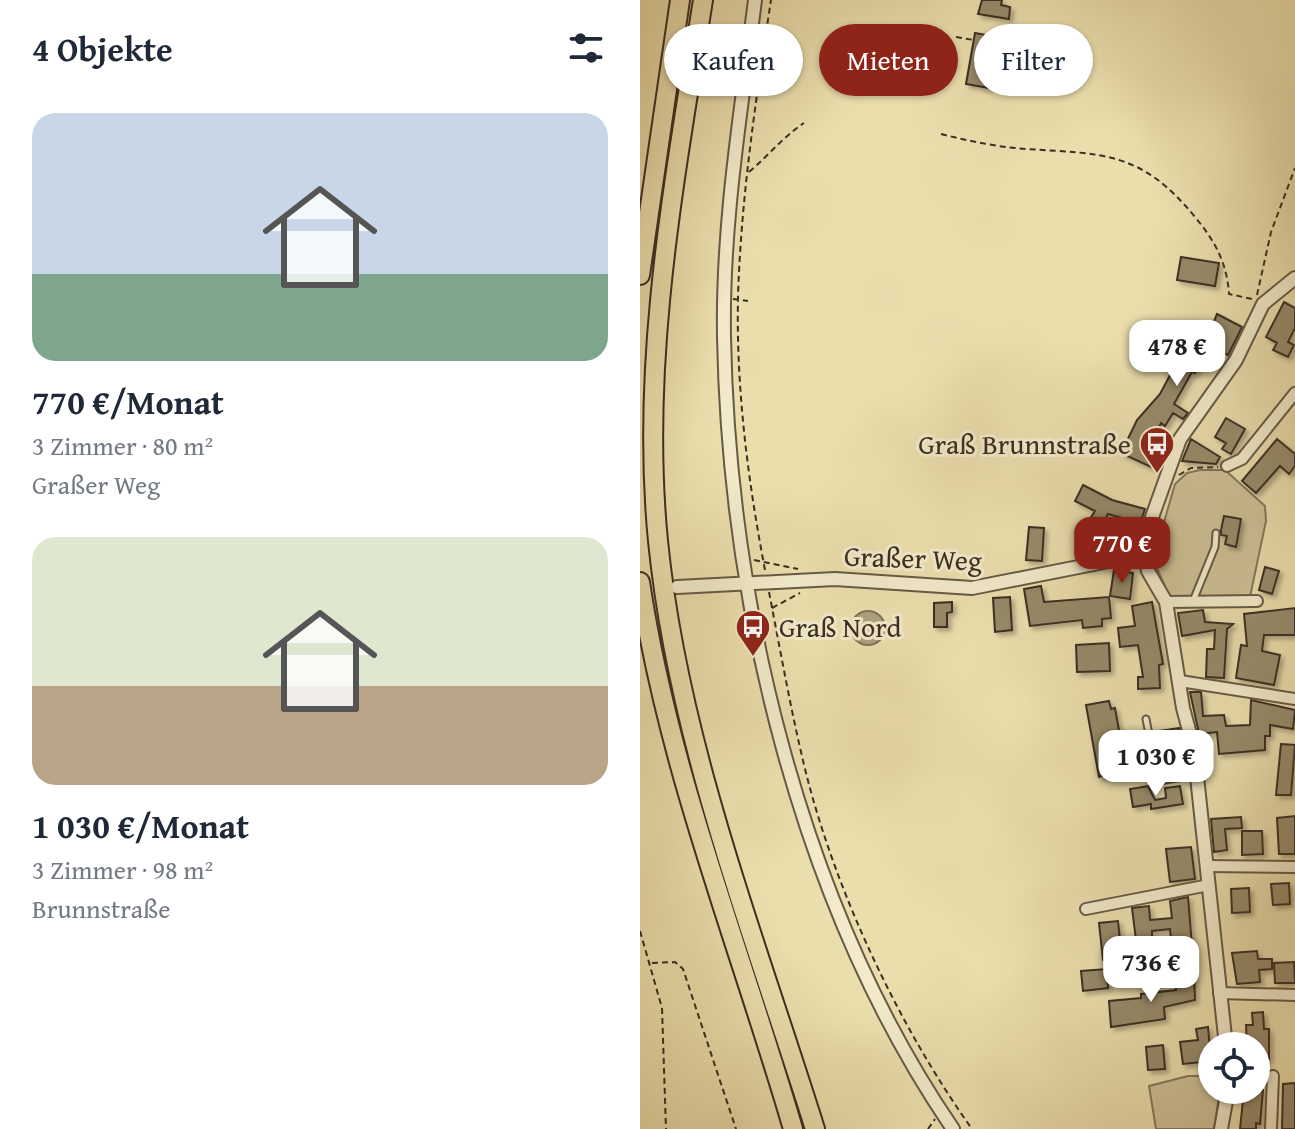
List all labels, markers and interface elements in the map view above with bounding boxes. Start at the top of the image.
text: 4 Objekte [32,24,173,73]
chip: Kaufen [664,24,803,96]
chip: Mieten [819,24,958,96]
chip: Filter [974,24,1093,96]
icon: filters [564,26,608,70]
icon: home [248,165,392,309]
pin: 478 € [1121,320,1233,388]
text: 478 € [1147,326,1207,365]
text: 770 €/Monat [32,377,224,426]
place label: Graß Brunnstraße [918,423,1131,464]
bus stop icon: Graß Brunnstraße [1138,425,1176,475]
text: 3 Zimmer · 80 m² [32,426,213,465]
text: Graßer Weg [32,465,160,504]
pin: 770 € [1066,517,1178,585]
text: 770 € [1092,523,1152,562]
street label: Graßer Weg [843,535,983,580]
icon: home [248,589,392,733]
place label: Graß Nord [779,606,901,647]
bus stop icon: Graß Nord [734,608,772,658]
pin: 1 030 € [1082,730,1230,798]
text: 1 030 € [1117,736,1195,775]
text: 1 030 €/Monat [32,801,249,850]
text: 3 Zimmer · 98 m² [32,850,213,889]
text: Brunnstraße [32,889,170,928]
pin: 736 € [1095,936,1207,1004]
text: 736 € [1121,942,1181,981]
map controls [1198,1032,1270,1104]
button: locate [1198,1032,1270,1104]

